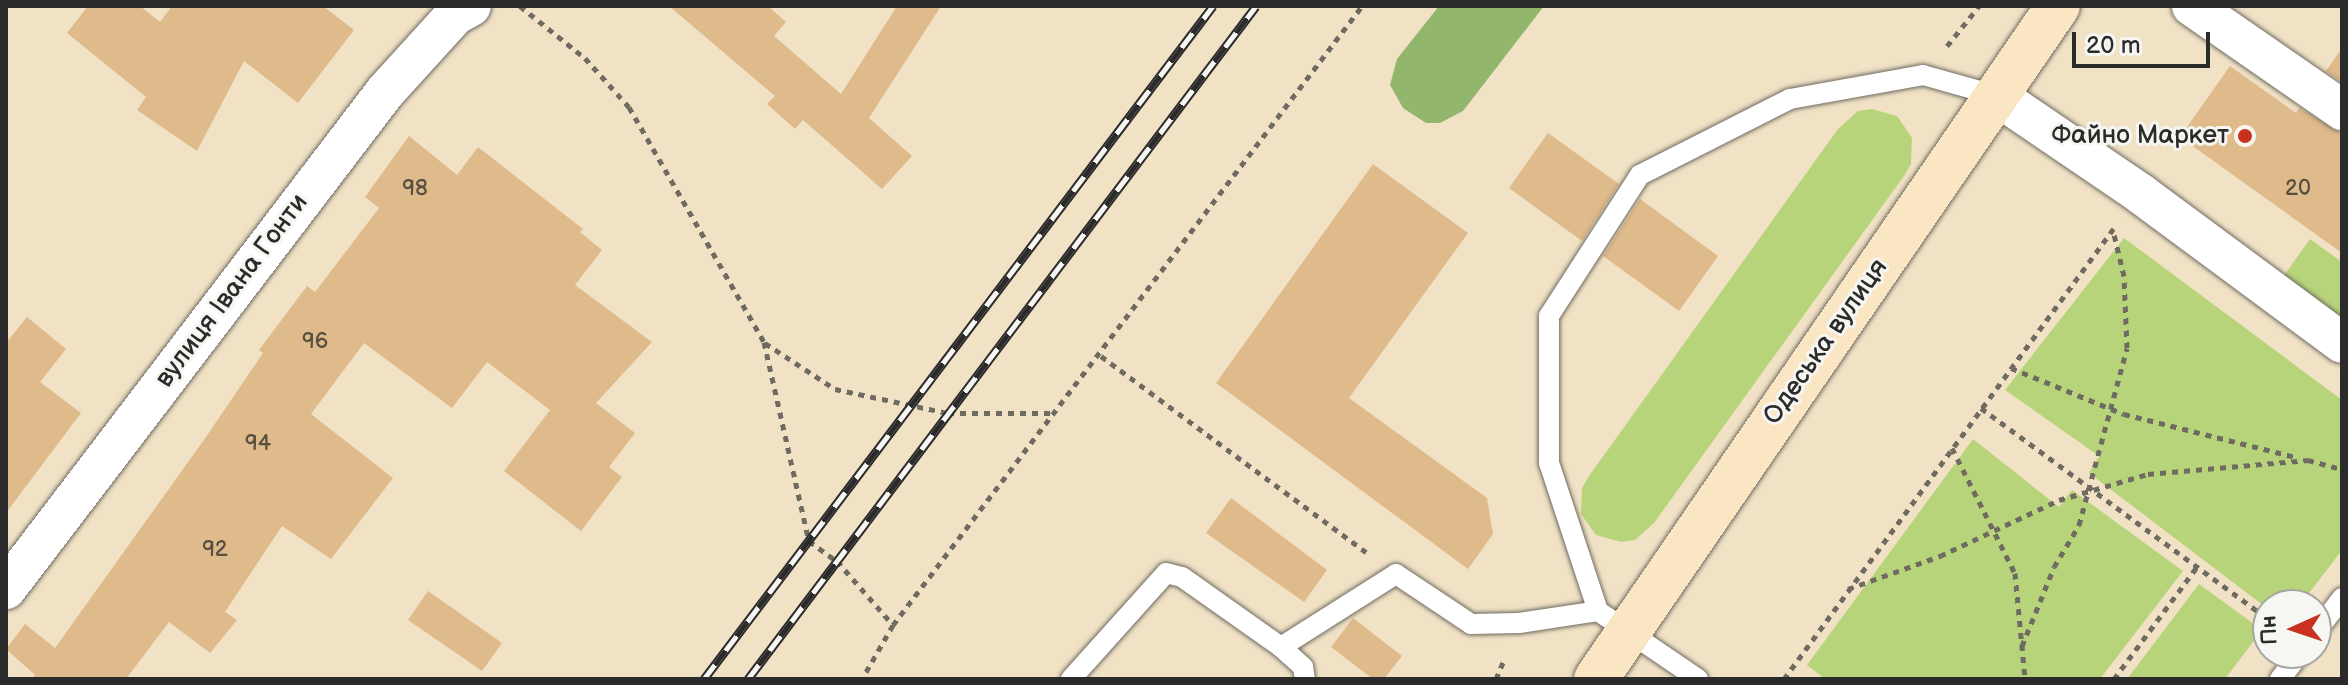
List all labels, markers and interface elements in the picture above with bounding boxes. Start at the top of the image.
scale bar [2076,16,2214,66]
text: 20 m [2086,31,2141,60]
place label: Файно Маркет [2051,120,2229,152]
marker: Файно Маркет [2236,127,2254,145]
house number: 98 [402,176,428,202]
house number: 20 [2285,176,2311,202]
street label: вулиця Івана Гонти [149,188,315,394]
street label: Одеська вулиця [1757,253,1895,431]
house number: 96 [302,329,328,355]
house number: 94 [245,431,271,457]
house number: 92 [202,537,228,563]
north arrow [2252,589,2332,669]
text: Пн [2255,615,2284,646]

